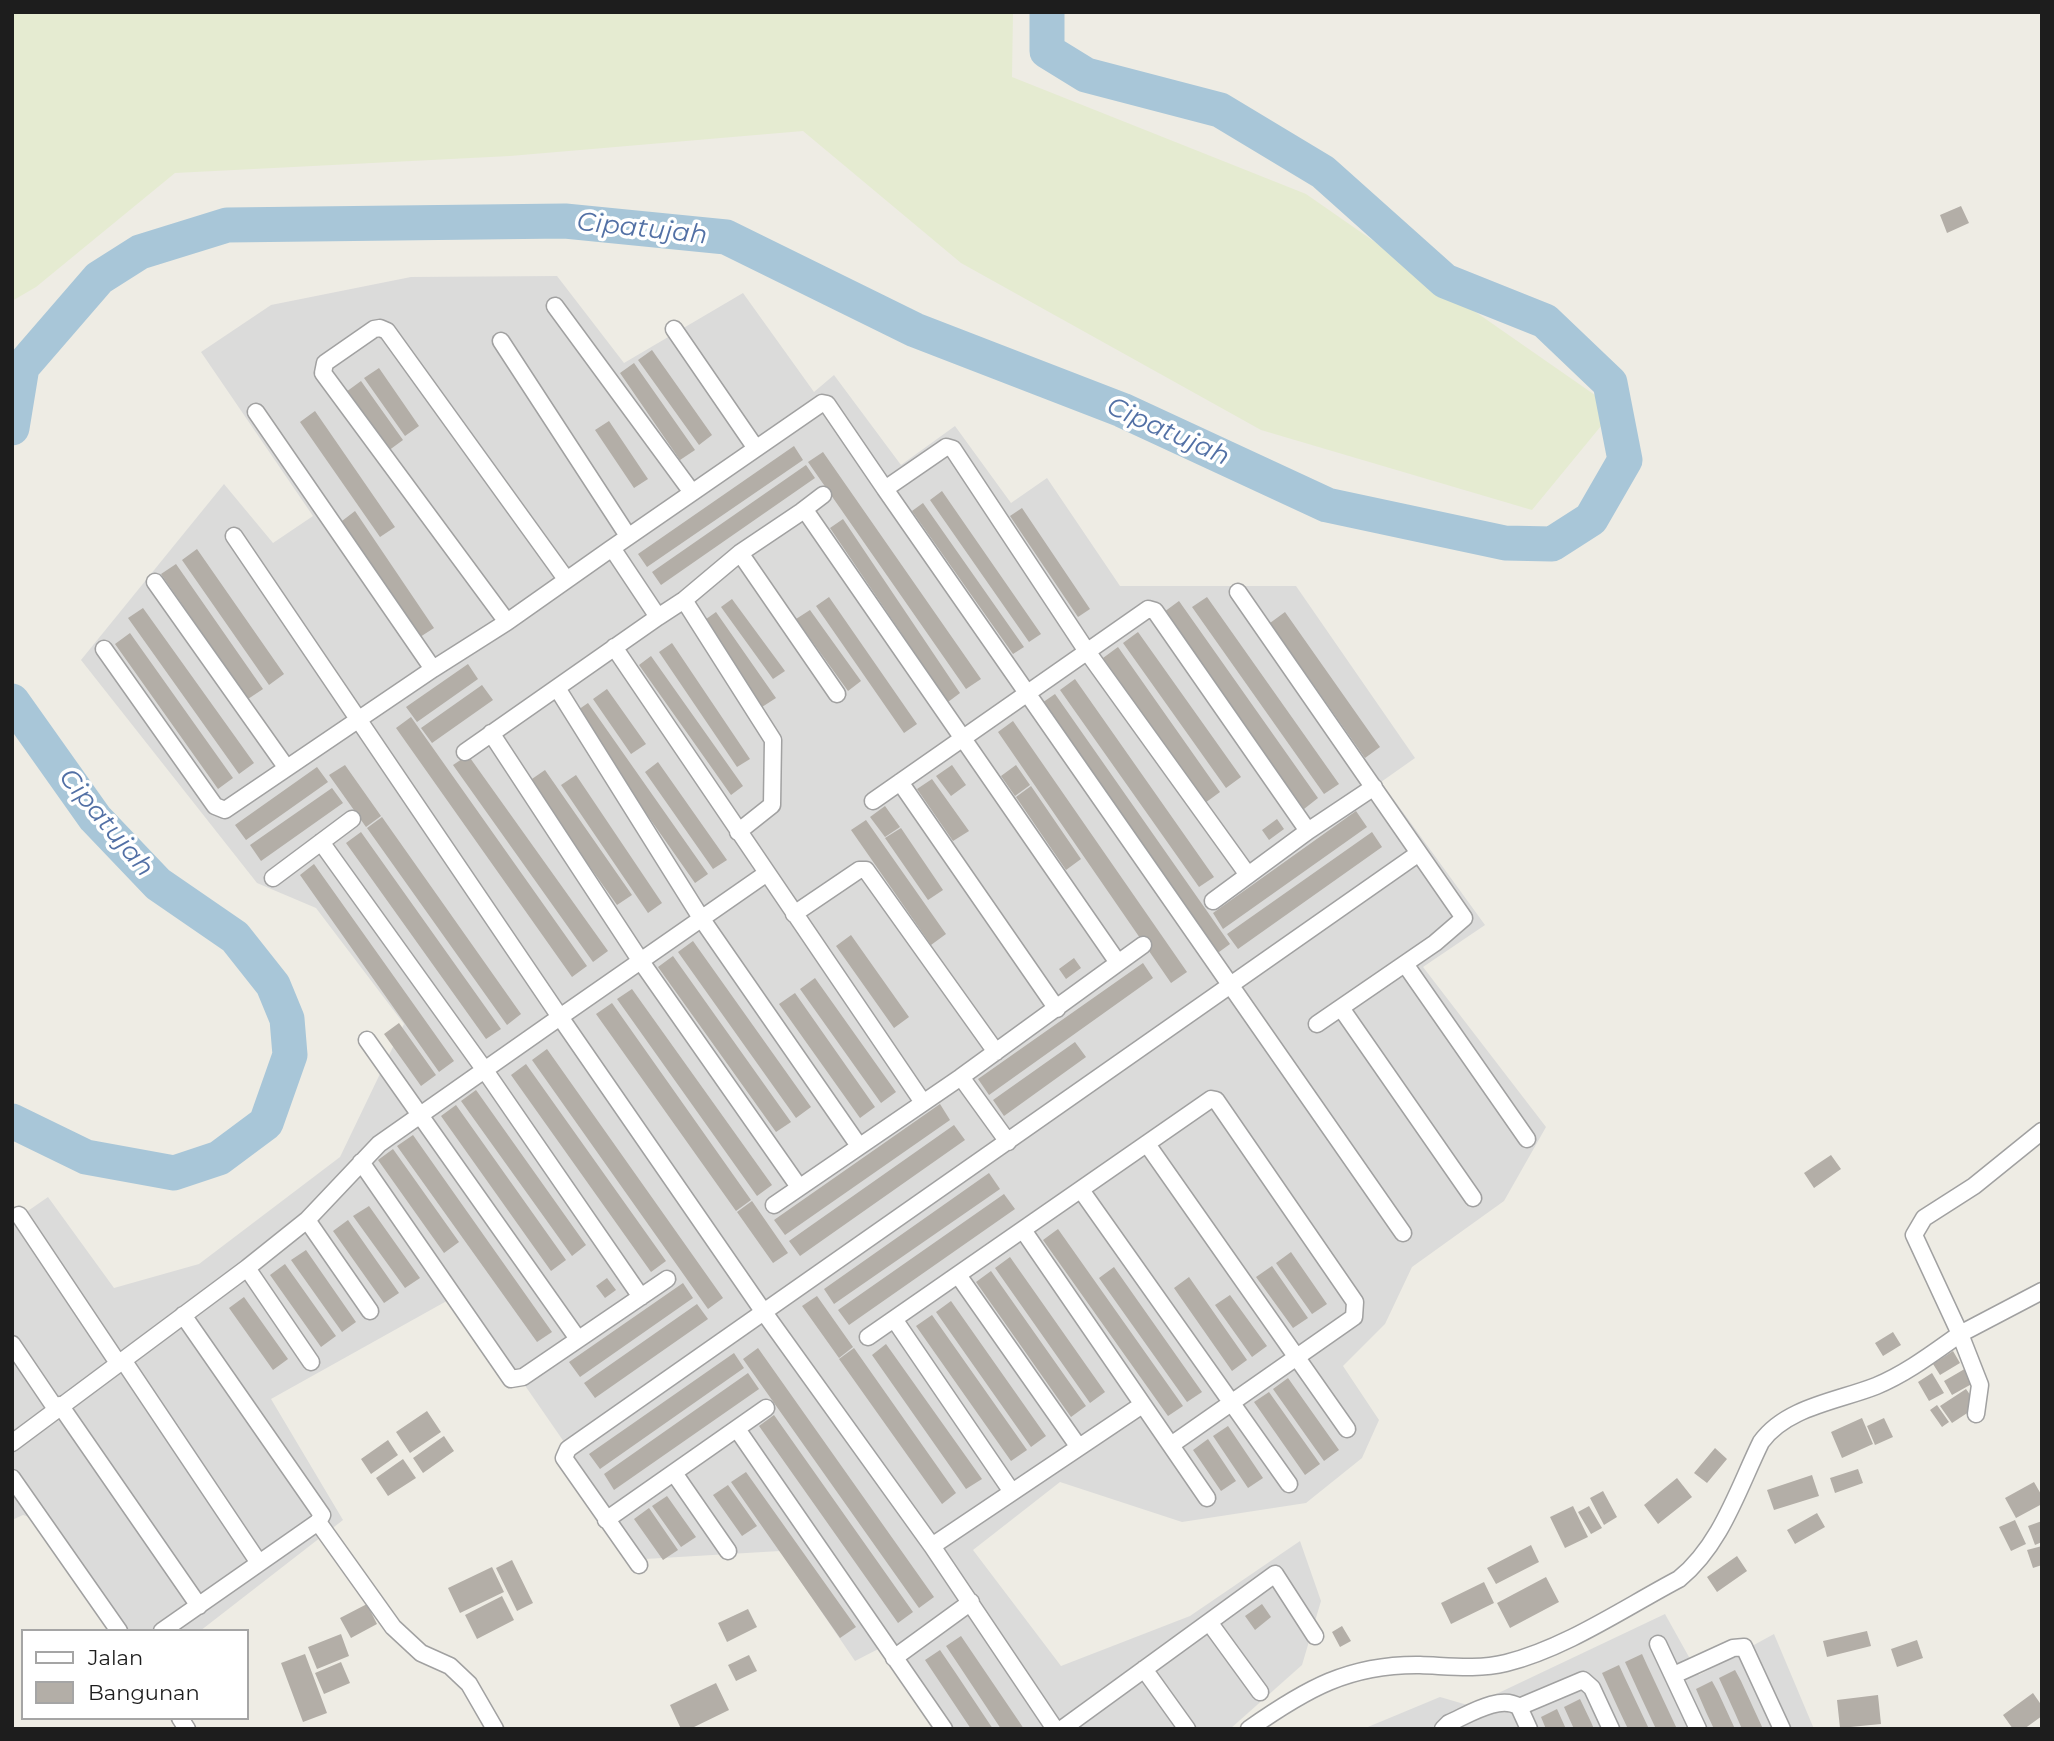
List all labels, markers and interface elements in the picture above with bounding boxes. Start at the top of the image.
water label: Cipatujah [575,207,709,251]
water label: Cipatujah [1102,391,1234,473]
water label: Cipatujah [52,763,160,883]
legend [21,1629,248,1720]
text: Jalan [88,1645,143,1670]
text: Bangunan [88,1680,200,1705]

